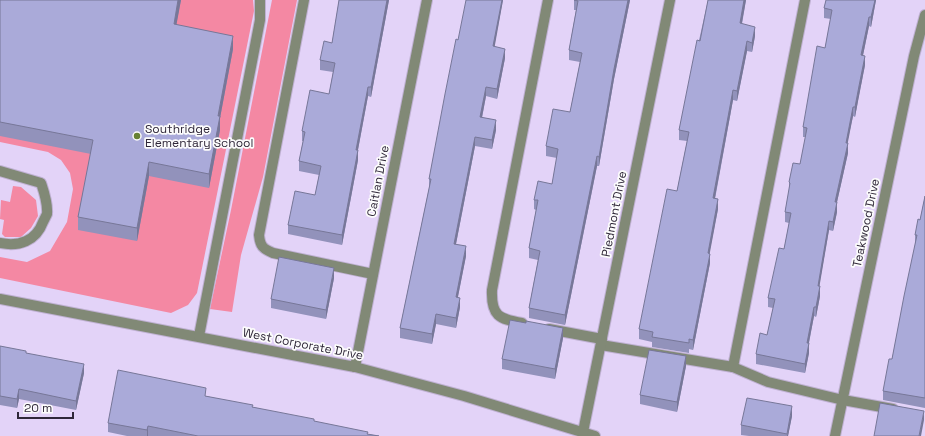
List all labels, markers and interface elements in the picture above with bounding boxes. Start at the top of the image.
place label: Southridge Elementary School [145,121,253,151]
marker: Southridge Elementary School [132,131,142,141]
street label: Caitlan Drive [363,144,393,218]
street label: Piedmont Drive [598,170,630,258]
street label: Teakwood Drive [849,177,883,269]
street label: West Corporate Drive [242,324,364,364]
scale bar [18,394,73,420]
text: 20 m [24,400,52,416]

